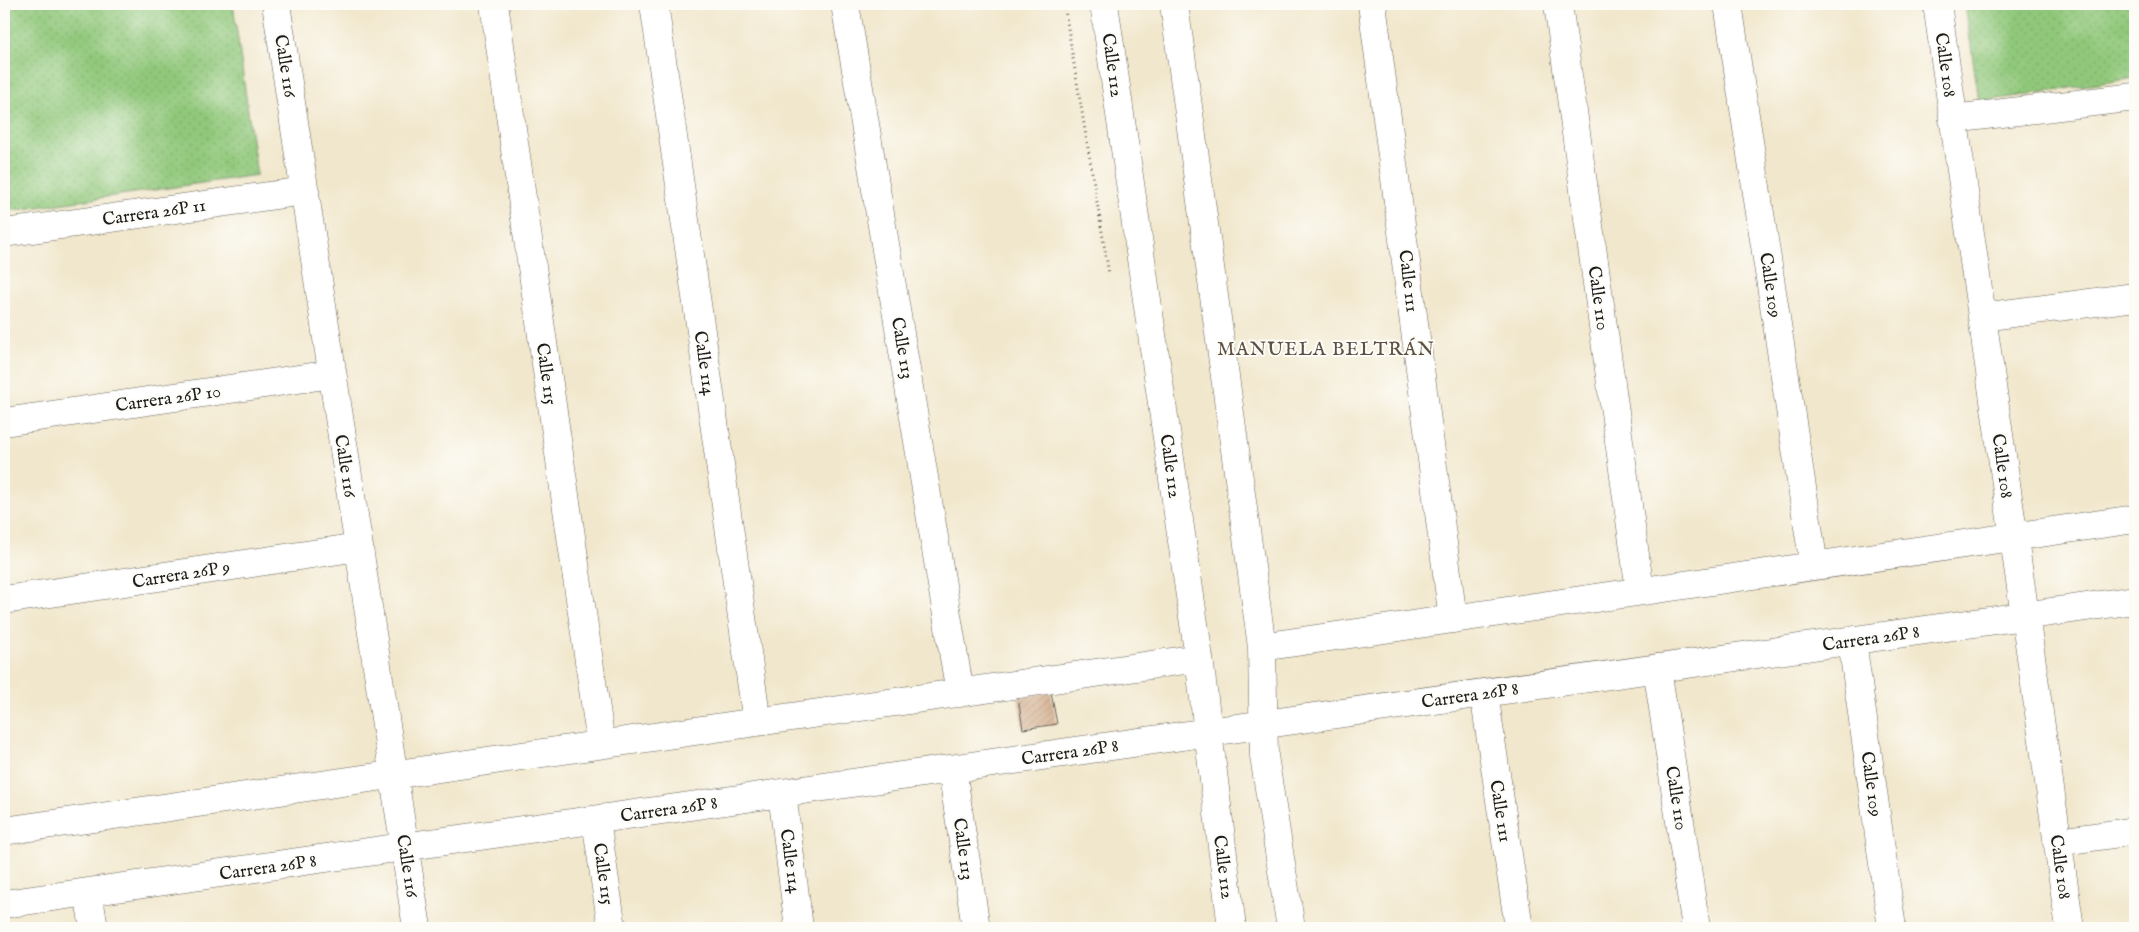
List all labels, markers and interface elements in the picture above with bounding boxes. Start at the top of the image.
street label: Calle 108 [1929,31,1960,99]
street label: Calle 112 [1096,32,1127,99]
street label: Calle 116 [268,33,301,100]
street label: Carrera 26P 11 [101,195,207,232]
street label: Calle 111 [1392,249,1423,314]
street label: Calle 109 [1753,251,1786,320]
street label: Calle 110 [1582,265,1613,332]
street label: Calle 113 [885,315,918,381]
street label: Calle 114 [688,329,719,397]
district label: MANUELA BELTRÁN [1217,337,1435,362]
street label: Calle 115 [530,342,561,407]
street label: Carrera 26P 10 [114,381,222,418]
street label: Calle 108 [1986,432,2017,500]
street label: Calle 116 [328,433,361,500]
street label: Calle 112 [1154,433,1185,500]
street label: Carrera 26P 9 [131,556,232,595]
street label: Carrera 26P 8 [1821,621,1921,658]
street label: Carrera 26P 8 [1420,678,1520,715]
street label: Carrera 26P 8 [1020,735,1120,772]
street label: Calle 109 [1855,750,1886,818]
street label: Calle 110 [1659,764,1692,832]
street label: Calle 111 [1483,778,1516,844]
street label: Carrera 26P 8 [619,792,719,829]
street label: Calle 113 [947,817,978,882]
street label: Calle 114 [774,827,805,895]
street label: Calle 116 [390,833,423,900]
street label: Calle 108 [2044,833,2075,901]
street label: Calle 112 [1207,834,1238,901]
street label: Calle 115 [587,842,618,907]
street label: Carrera 26P 8 [218,850,318,887]

